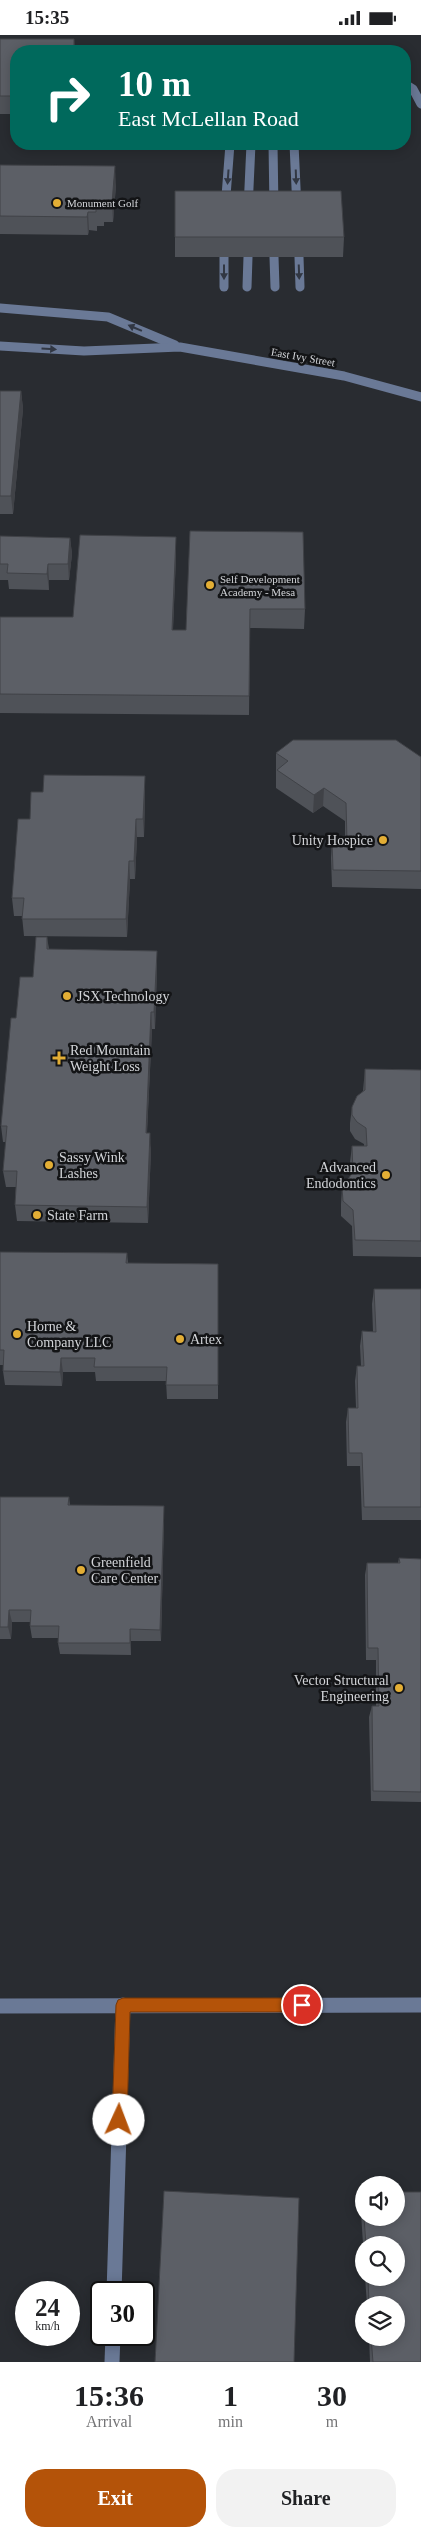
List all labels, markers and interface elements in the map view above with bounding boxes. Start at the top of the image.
text: 15:35 [25,7,69,28]
icon: right [35,65,100,130]
text: 10 m [118,65,191,104]
text: East McLellan Road [118,106,299,131]
one-way arrow [223,170,231,186]
one-way arrow [292,170,300,186]
marker: Monument Golf [51,197,63,209]
place label: Monument Golf [67,197,139,209]
one-way arrow [220,264,228,280]
one-way arrow [296,264,304,280]
one-way arrow [127,324,142,331]
one-way arrow [41,345,57,353]
street label: East Ivy Street [270,345,336,369]
place label: Self Development Academy - Mesa [220,573,300,598]
marker: Self Development Academy - Mesa [204,579,216,591]
place label: Unity Hospice [292,833,373,848]
marker: Unity Hospice [377,834,389,846]
place label: JSX Technology [77,989,169,1004]
marker: JSX Technology [61,990,73,1002]
place label: Red Mountain Weight Loss [70,1043,151,1074]
marker: Red Mountain Weight Loss [52,1051,66,1065]
place label: Sassy Wink Lashes [59,1150,125,1181]
marker: Sassy Wink Lashes [43,1159,55,1171]
place label: Advanced Endodontics [306,1160,376,1191]
marker: Advanced Endodontics [380,1169,392,1181]
place label: State Farm [47,1208,108,1223]
marker: State Farm [31,1209,43,1221]
place label: Horne & Company LLC [27,1319,111,1350]
marker: Horne & Company LLC [11,1328,23,1340]
place label: Artex [190,1332,222,1347]
marker: Artex [174,1333,186,1345]
place label: Greenfield Care Center [91,1555,159,1586]
marker: Greenfield Care Center [75,1564,87,1576]
place label: Vector Structural Engineering [294,1673,389,1704]
marker: Vector Structural Engineering [393,1682,405,1694]
pin [281,1984,323,2026]
icon: arrive [288,1991,316,2019]
position arrow [92,2093,144,2145]
map controls [355,2176,405,2346]
button: sound [355,2176,405,2226]
button: search [355,2236,405,2286]
speed limit sign: 30 [90,2281,155,2346]
text: 24 [35,2294,60,2321]
button: layers [355,2296,405,2346]
text: km/h [35,2319,60,2333]
text: 15:36 [74,2379,144,2412]
text: 1 [223,2379,238,2412]
text: 30 [317,2379,347,2412]
text: Arrival [86,2413,132,2430]
text: min [218,2413,243,2430]
text: m [326,2413,338,2430]
button: Exit [25,2469,206,2527]
button: Share [216,2469,396,2527]

